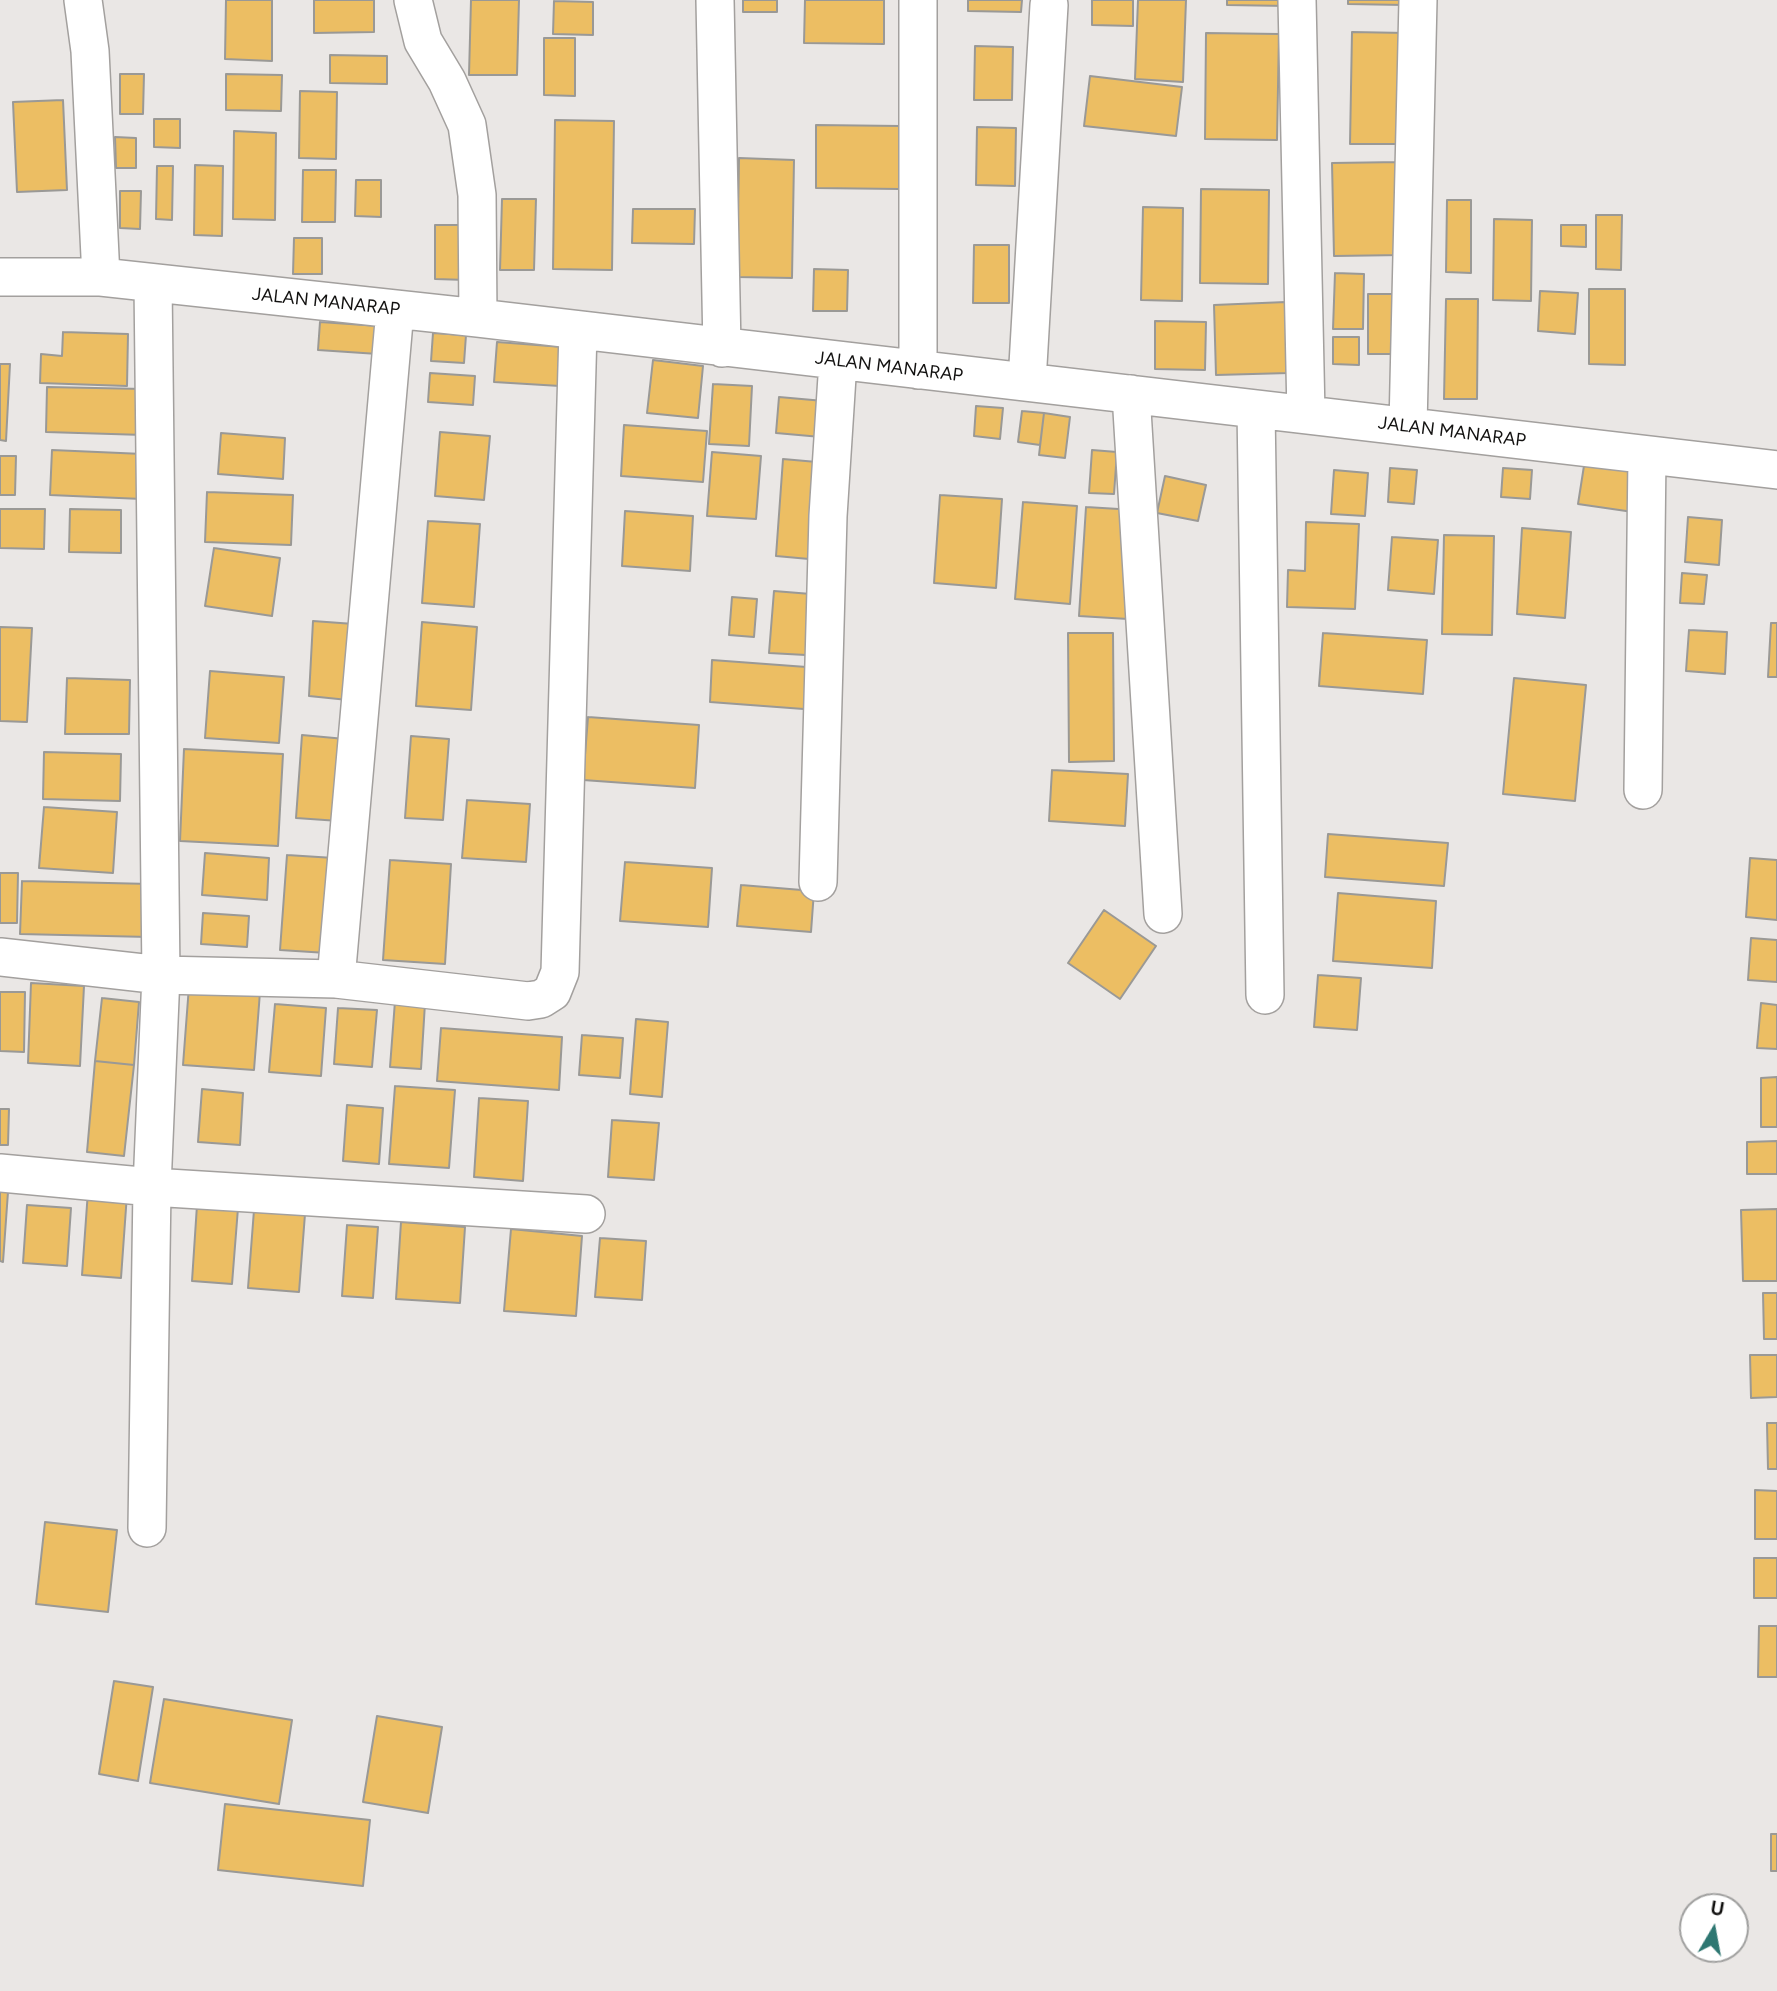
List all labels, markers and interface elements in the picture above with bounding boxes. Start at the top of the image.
street label: JALAN MANARAP [251,283,401,321]
street label: JALAN MANARAP [814,347,964,387]
street label: JALAN MANARAP [1377,412,1527,452]
north arrow [1679,1893,1749,1963]
text: U [1709,1896,1726,1921]

